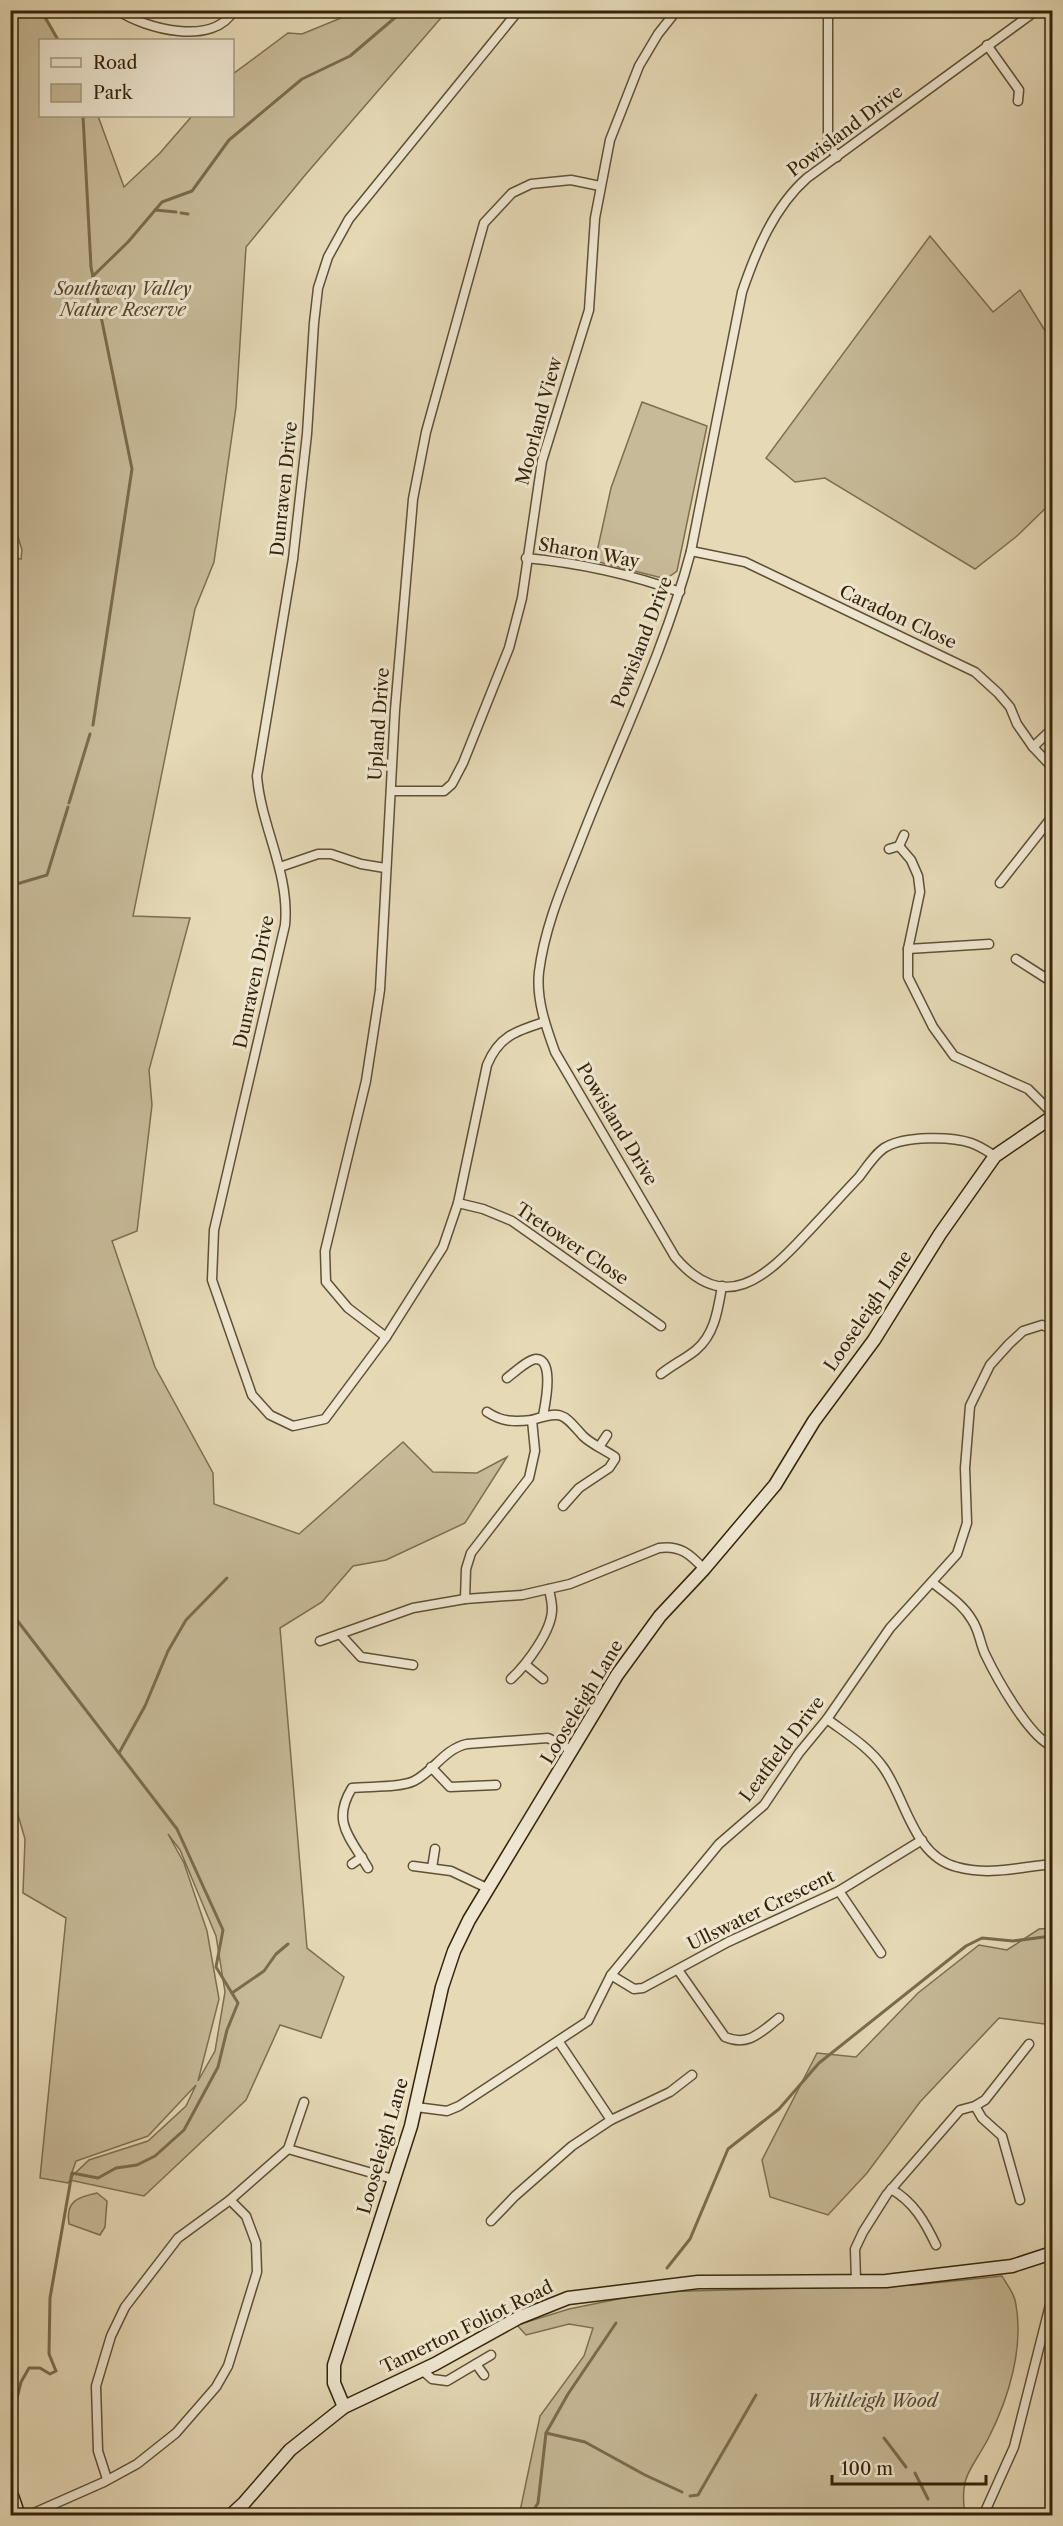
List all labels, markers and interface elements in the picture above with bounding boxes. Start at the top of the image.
legend [39,39,234,117]
text: Road [93,52,138,74]
street label: Powisland Drive [783,80,907,182]
text: Park [93,82,134,104]
park label: Southway Valley Nature Reserve [54,278,191,321]
street label: Moorland View [511,353,567,487]
street label: Dunraven Drive [266,420,302,558]
street label: Sharon Way [537,533,642,573]
street label: Powisland Drive [607,573,677,711]
street label: Caradon Close [836,580,960,654]
street label: Upland Drive [364,667,394,781]
street label: Dunraven Drive [229,913,279,1051]
street label: Powisland Drive [572,1059,662,1189]
street label: Tretower Close [511,1198,633,1290]
street label: Looseleigh Lane [819,1246,917,1376]
street label: Looseleigh Lane [536,1636,628,1768]
street label: Leatfield Drive [735,1692,829,1806]
street label: Ullswater Crescent [684,1865,839,1955]
street label: Looseleigh Lane [353,2075,413,2217]
street label: Tamerton Foliot Road [377,2276,557,2378]
park label: Whitleigh Wood [806,2390,940,2412]
scale bar [832,2448,986,2486]
text: 100 m [841,2458,893,2480]

